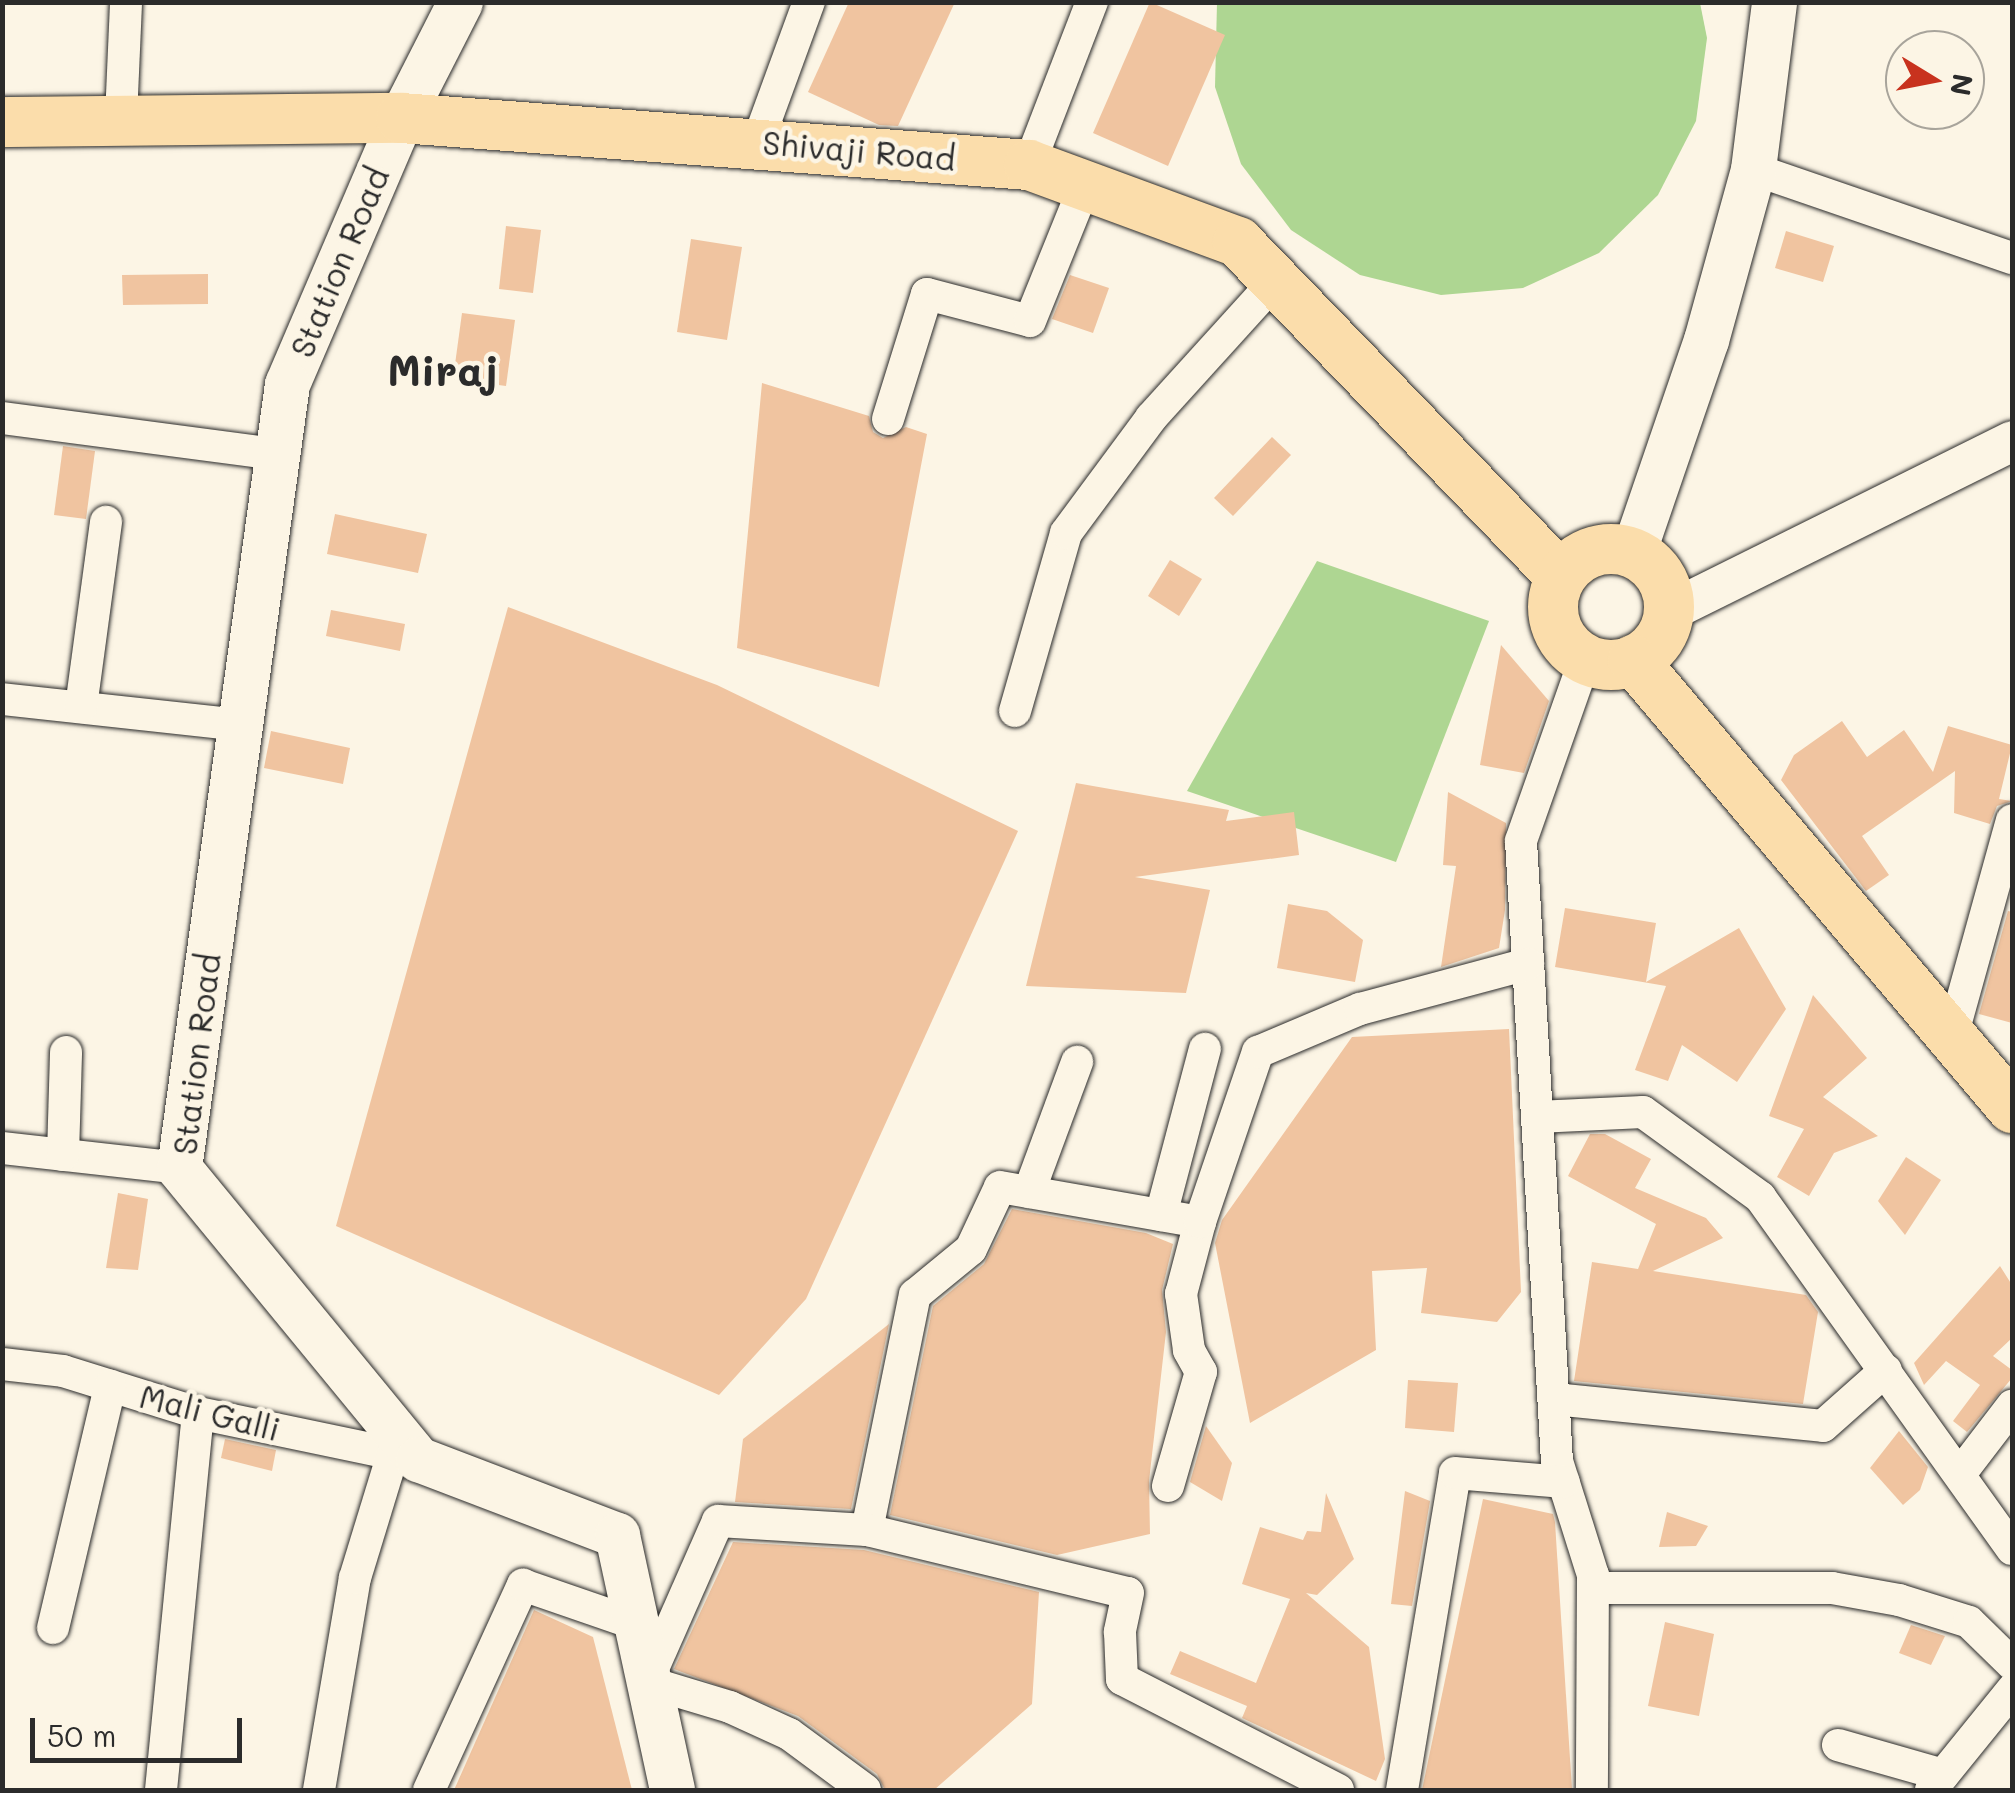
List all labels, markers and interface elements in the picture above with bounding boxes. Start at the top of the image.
north arrow [1885,30,1985,130]
text: N [1943,71,1982,98]
street label: Shivaji Road [761,122,957,178]
street label: Station Road [282,161,396,363]
district label: Miraj [387,345,499,395]
street label: Station Road [165,951,227,1157]
street label: Mali Galli [136,1376,284,1448]
scale bar [35,1698,248,1760]
text: 50 m [47,1715,117,1755]

